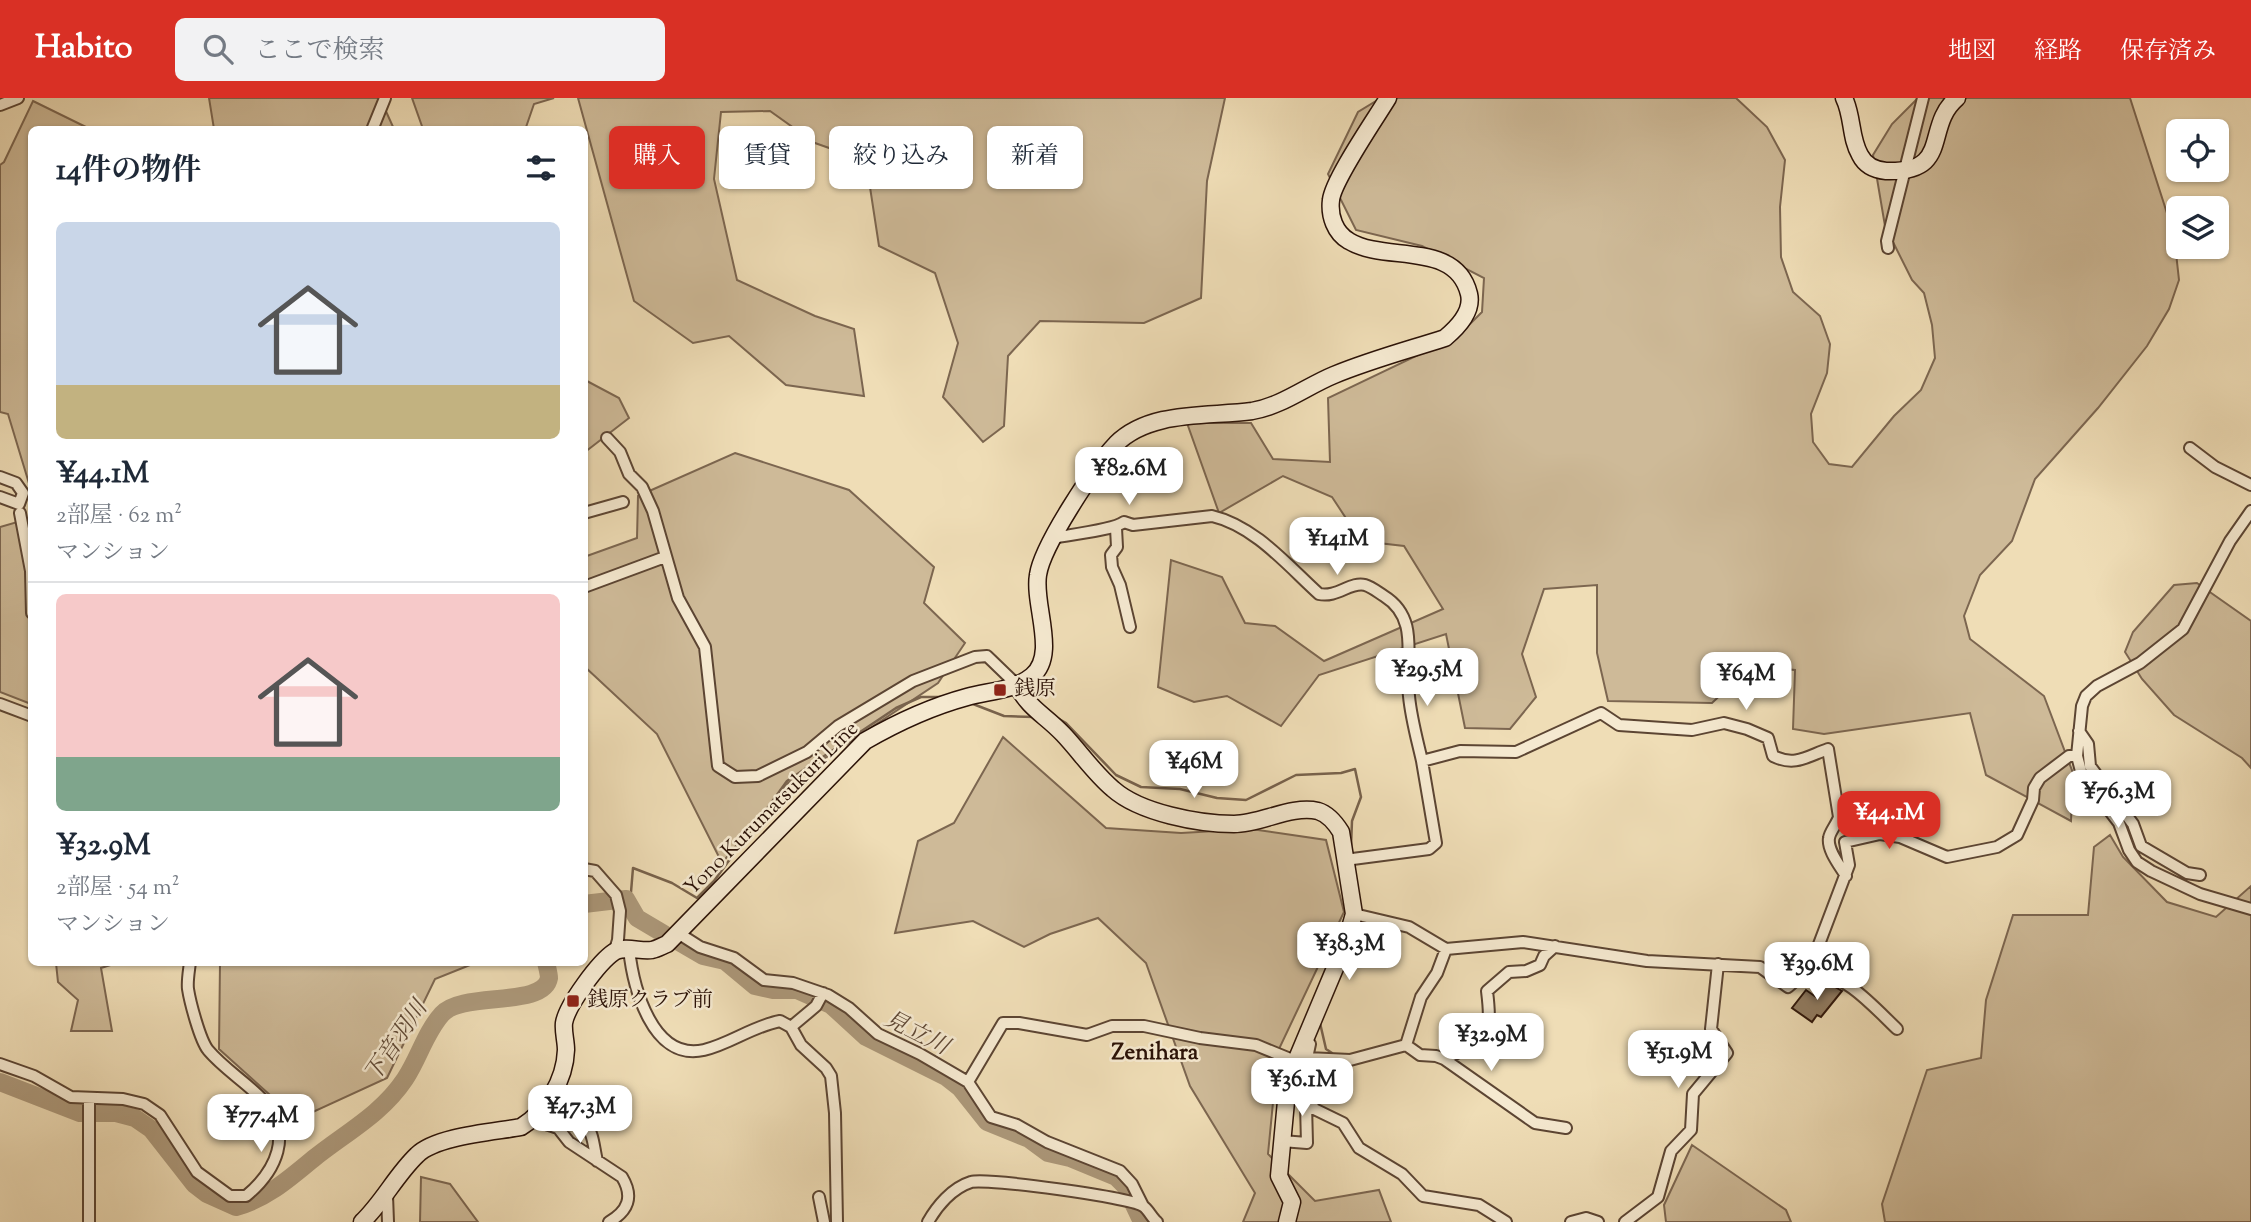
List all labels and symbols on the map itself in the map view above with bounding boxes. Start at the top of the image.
pin: ¥82.6M [1072,448,1186,507]
pin: ¥141M [1288,518,1386,577]
pin: ¥29.5M [1370,648,1484,708]
pin: ¥64M [1705,652,1787,712]
place label: 銭原 [1014,675,1056,705]
marker: 銭原 [992,682,1008,698]
street label: Yono Kurumatsukuri Line [678,715,866,903]
pin: ¥46M [1153,740,1235,800]
pin: ¥76.3M [2061,770,2175,830]
pin: ¥44.1M [1832,792,1946,851]
pin: ¥38.3M [1292,922,1406,982]
pin: ¥39.6M [1760,942,1874,1002]
place label: 銭原クラブ前 [587,986,713,1016]
water label: 下音羽川 [358,992,438,1089]
marker: 銭原クラブ前 [565,993,581,1009]
water label: 見立川 [878,1004,957,1066]
pin: ¥32.9M [1434,1014,1548,1073]
pin: ¥51.9M [1621,1030,1735,1090]
district label: Zenihara [1112,1037,1199,1070]
pin: ¥36.1M [1245,1058,1359,1118]
pin: ¥47.3M [523,1086,637,1145]
pin: ¥77.4M [204,1094,318,1154]

